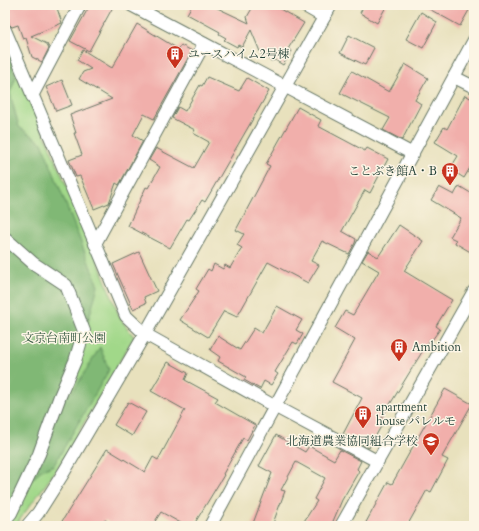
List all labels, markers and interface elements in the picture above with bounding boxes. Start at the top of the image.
building icon: ユースハイム2号棟 [165,44,185,69]
place label: ユースハイム2号棟 [188,46,290,62]
building icon: ことぶき館A・B [440,161,460,186]
place label: ことぶき館A・B [348,163,437,179]
park label: 文京台南町公園 [22,330,106,346]
building icon: Ambition [389,337,409,362]
place label: Ambition [412,339,461,355]
place label: apartment house パレルモ [376,399,456,429]
building icon: apartment house パレルモ [353,404,373,429]
school or university icon: 北海道農業協同組合学校 [421,431,441,456]
place label: 北海道農業協同組合学校 [286,433,418,449]

